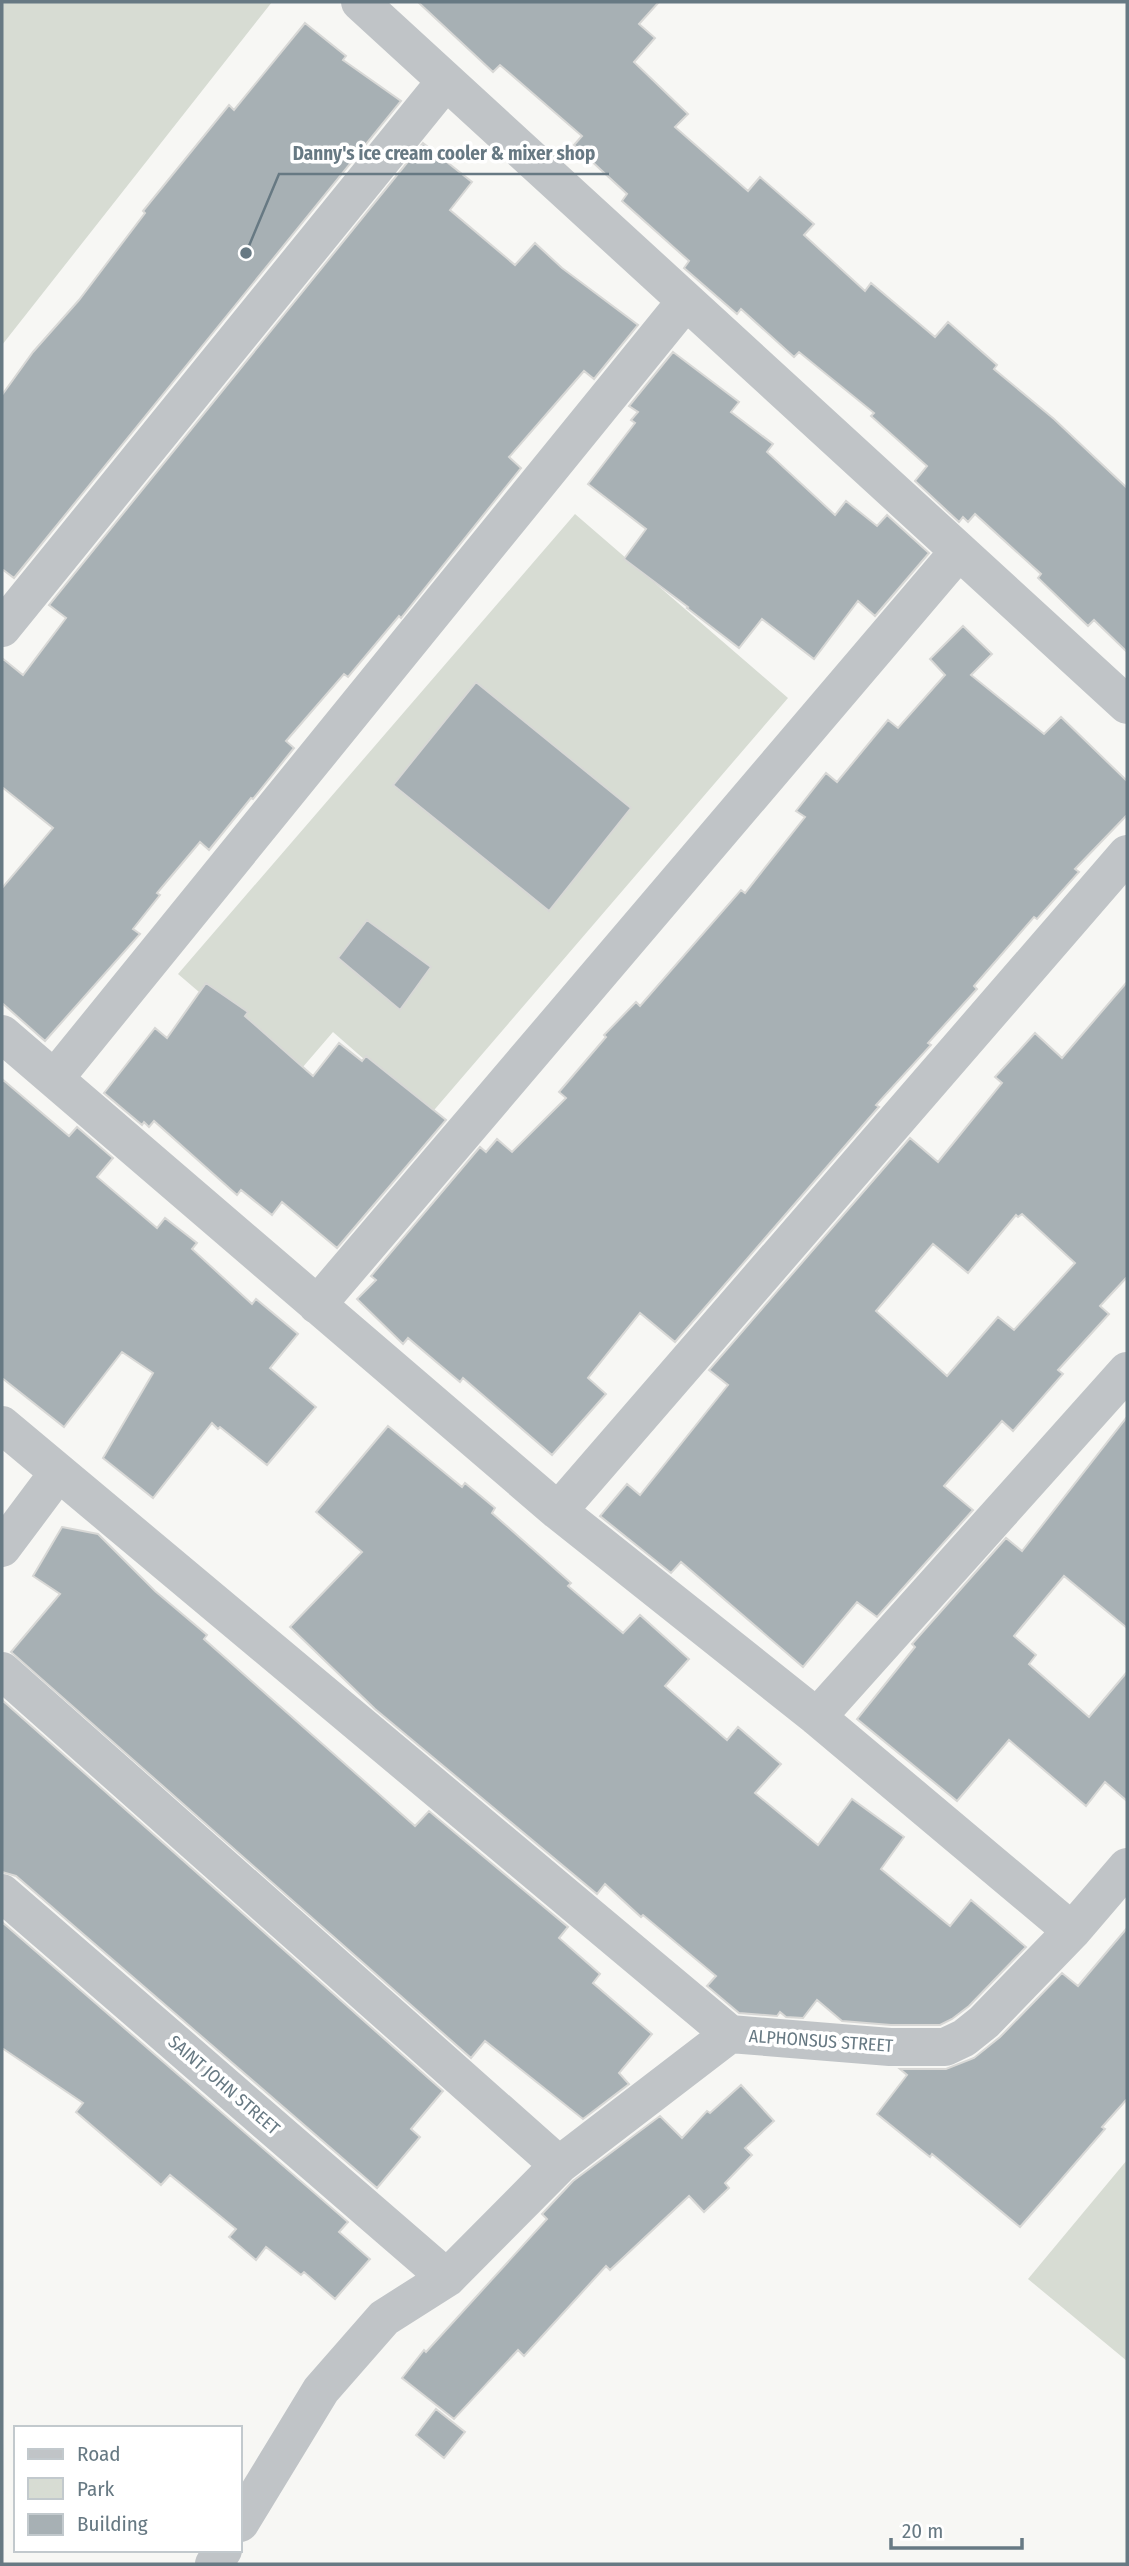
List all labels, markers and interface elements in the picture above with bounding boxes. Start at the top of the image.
callout: Danny's ice cream cooler & mixer shop [279,134,609,174]
text: Danny's ice cream cooler & mixer shop [293,142,595,165]
street label: ALPHONSUS STREET [748,2025,894,2057]
street label: SAINT JOHN STREET [164,2031,285,2140]
legend [14,2426,242,2552]
text: Road [77,2441,121,2467]
text: Park [77,2476,115,2502]
scale bar [891,2506,1022,2550]
text: Building [77,2511,148,2537]
text: 20 m [902,2518,943,2544]

